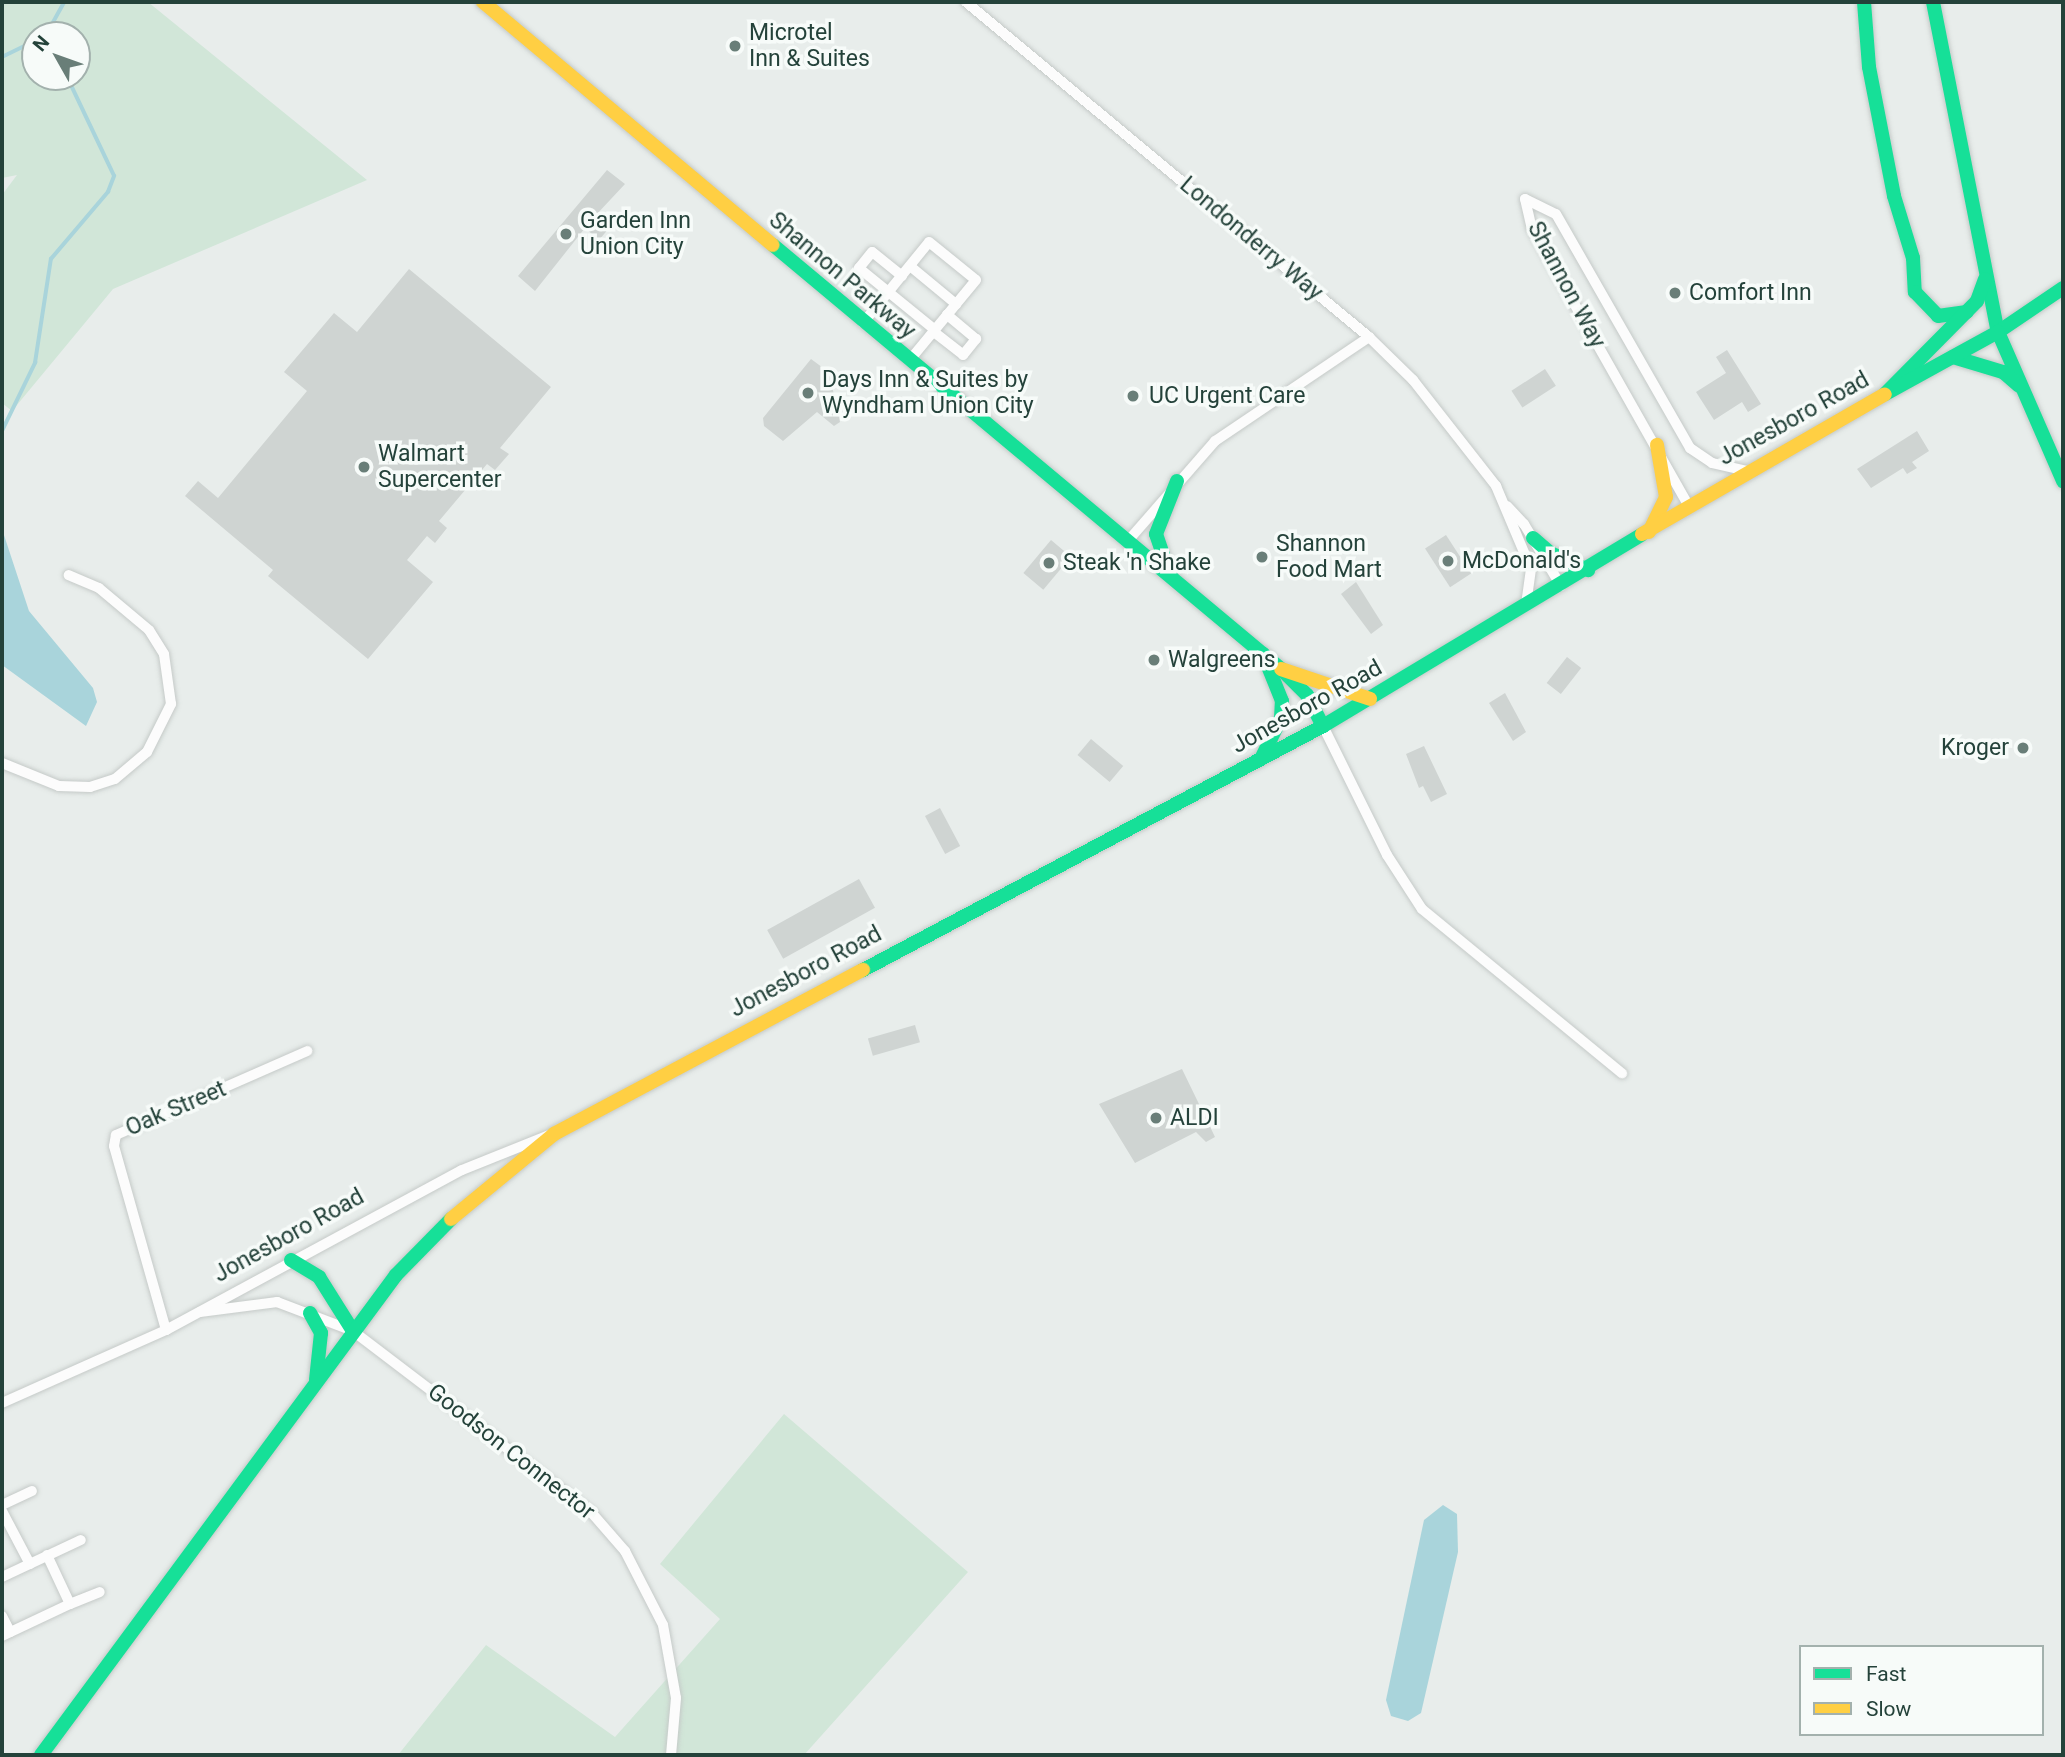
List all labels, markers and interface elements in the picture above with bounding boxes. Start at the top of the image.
place label: Microtel Inn & Suites [749,19,870,73]
north arrow [21,21,91,91]
text: N [28,31,54,56]
marker: Microtel Inn & Suites [727,38,743,54]
street label: Londonderry Way [1174,171,1328,307]
place label: Garden Inn Union City [580,207,691,261]
street label: Shannon Parkway [763,207,921,345]
street label: Shannon Way [1521,217,1611,353]
marker: Garden Inn Union City [558,226,574,242]
place label: Comfort Inn [1689,279,1812,307]
marker: Comfort Inn [1667,285,1683,301]
place label: Days Inn & Suites by Wyndham Union City [822,366,1034,420]
street label: Jonesboro Road [1714,366,1874,472]
place label: UC Urgent Care [1149,382,1305,410]
marker: Days Inn & Suites by Wyndham Union City [800,385,816,401]
marker: UC Urgent Care [1123,386,1143,406]
place label: Walmart Supercenter [378,440,501,494]
marker: Walmart Supercenter [356,459,372,475]
place label: Shannon Food Mart [1276,530,1382,584]
place label: McDonald's [1462,547,1581,575]
place label: Steak 'n Shake [1063,549,1211,577]
marker: Shannon Food Mart [1254,549,1270,565]
marker: McDonald's [1440,553,1456,569]
marker: Steak 'n Shake [1041,555,1057,571]
place label: Walgreens [1168,646,1276,674]
marker: Walgreens [1146,652,1162,668]
street label: Jonesboro Road [1227,654,1387,760]
place label: Kroger [1941,734,2009,762]
marker: Kroger [2015,740,2031,756]
street label: Jonesboro Road [725,920,887,1024]
street label: Oak Street [122,1076,230,1142]
place label: ALDI [1170,1104,1219,1132]
marker: ALDI [1148,1110,1164,1126]
street label: Jonesboro Road [209,1183,369,1289]
street label: Goodson Connector [422,1378,600,1526]
legend [1799,1645,2044,1736]
text: Fast [1866,1662,1906,1686]
text: Slow [1866,1697,1911,1721]

